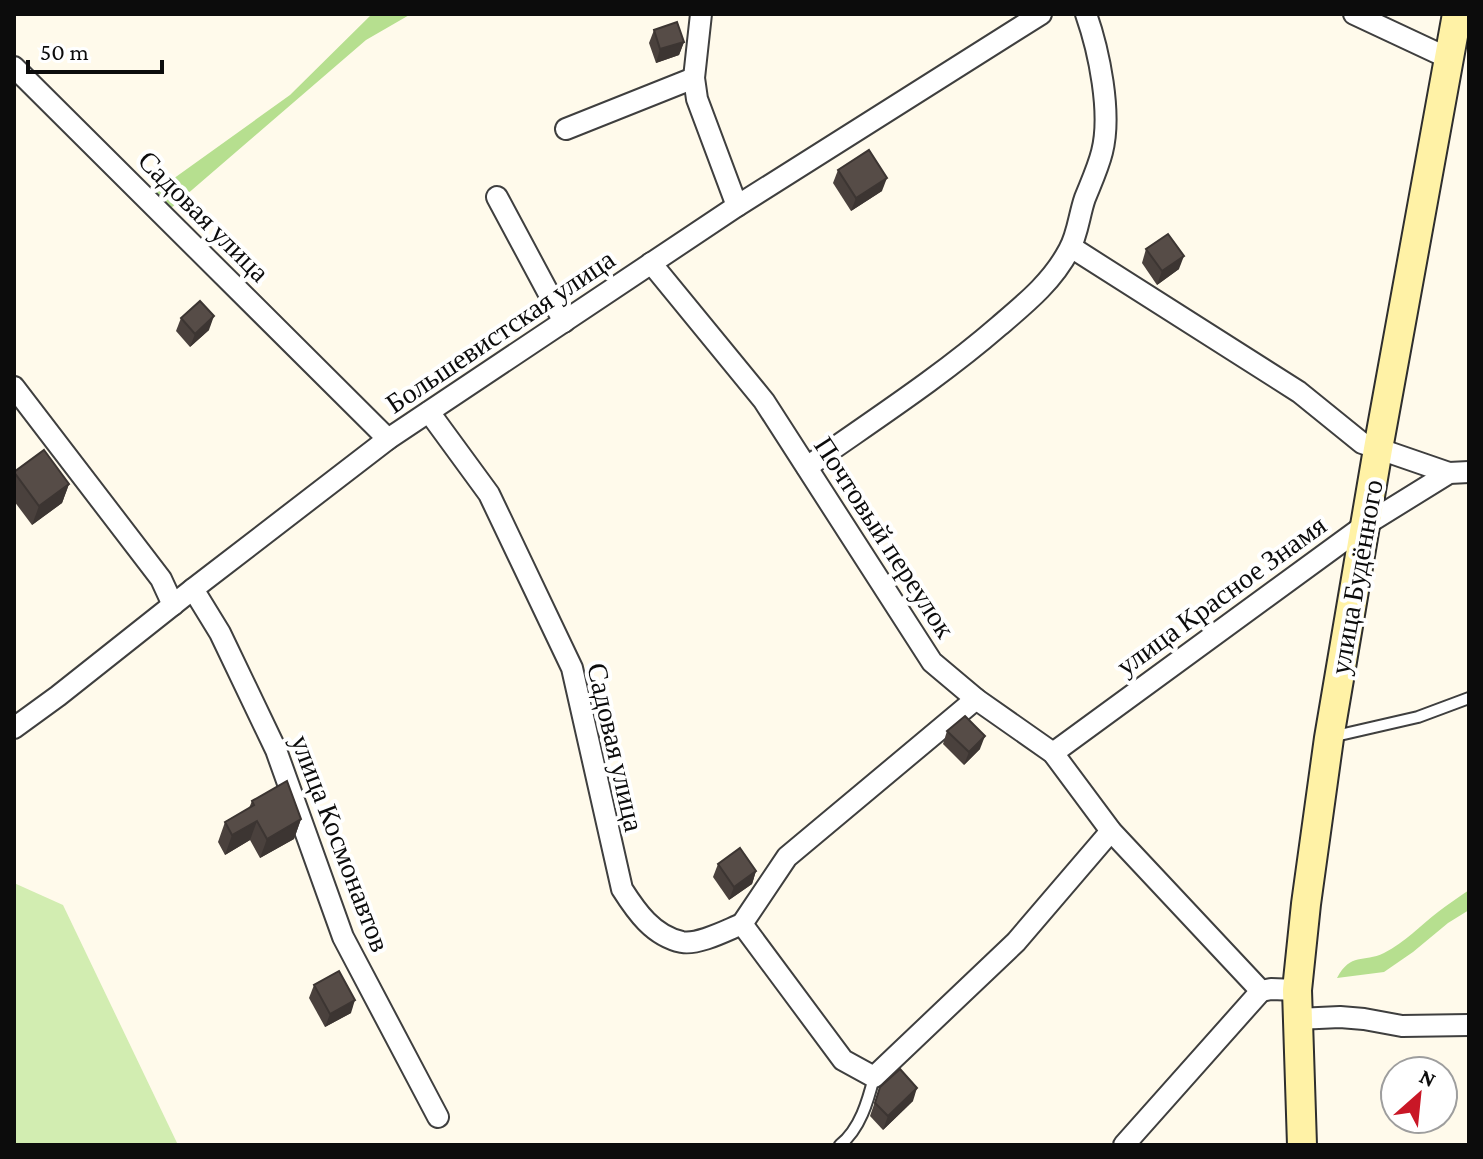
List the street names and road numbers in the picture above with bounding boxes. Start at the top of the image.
street label: Садовая улица [132,145,276,288]
street label: Большевистская улица [380,243,621,419]
street label: Почтовый переулок [808,431,961,644]
street label: улица Будённого [1324,477,1389,677]
street label: улица Красное Знамя [1111,509,1332,682]
street label: Садовая улица [581,660,650,835]
street label: улица Космонавтов [285,730,396,956]

